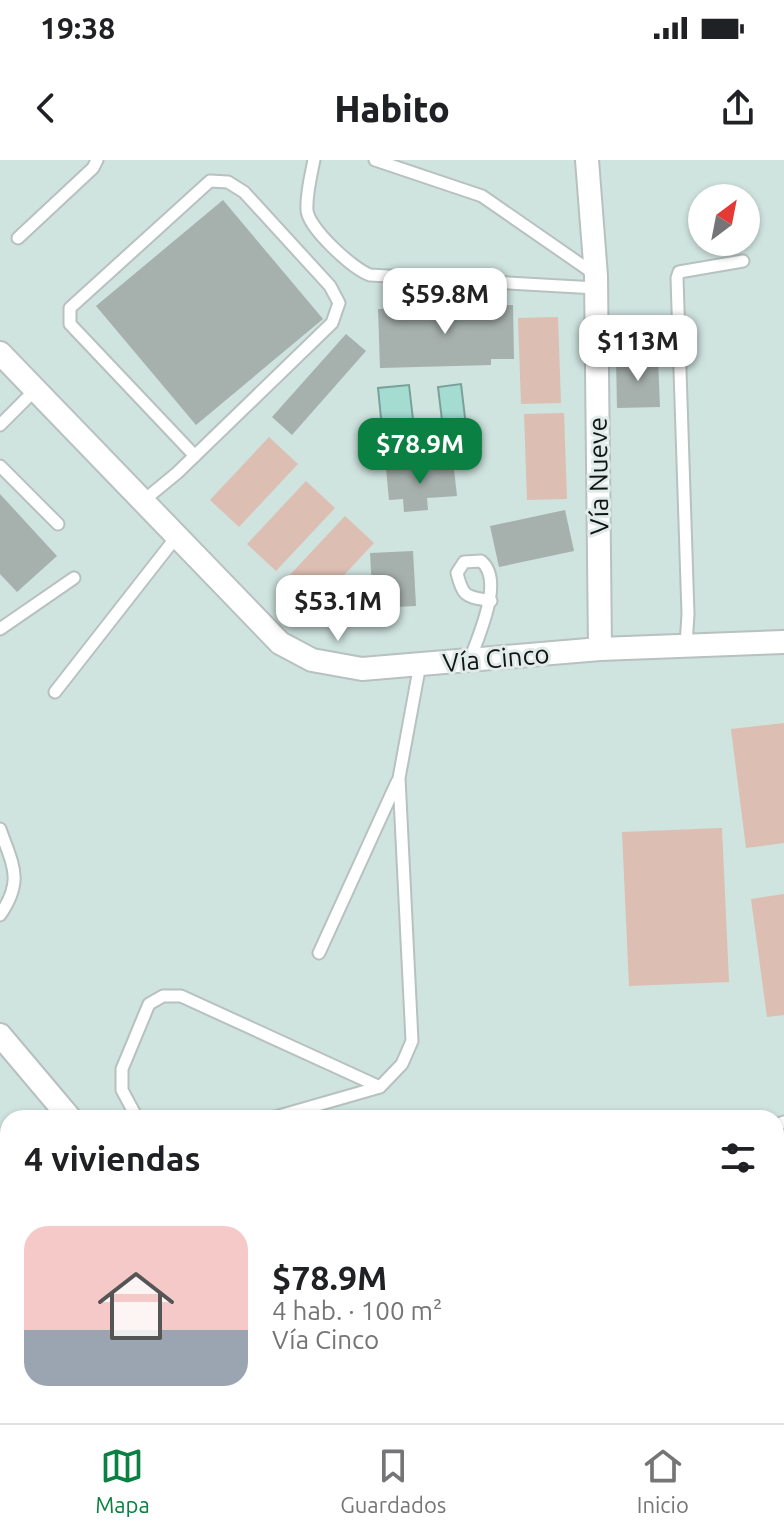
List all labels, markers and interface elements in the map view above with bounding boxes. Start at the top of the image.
text: 19:38 [40,11,115,45]
icon: back [24,86,68,130]
icon: share [716,86,760,130]
text: Habito [334,88,450,129]
north arrow [688,184,760,256]
map controls [688,184,760,256]
pin: $59.8M [380,268,510,336]
text: $59.8M [401,279,489,308]
pin: $113M [582,315,694,383]
text: $113M [597,326,679,355]
street label: Vía Nueve [582,417,614,535]
pin: $78.9M [355,418,485,486]
text: $78.9M [376,429,464,458]
pin: $53.1M [273,575,403,643]
text: $53.1M [294,586,382,615]
street label: Vía Cinco [441,639,551,677]
icon: filters [716,1136,760,1180]
text: 4 viviendas [24,1139,200,1177]
icon: home [88,1258,184,1354]
text: $78.9M [272,1258,387,1296]
text: 4 hab. · 100 m² [272,1296,442,1325]
text: Vía Cinco [272,1325,379,1354]
tab: Mapa [95,1444,150,1517]
tab: Guardados [340,1444,446,1517]
tab: Inicio [637,1444,689,1517]

